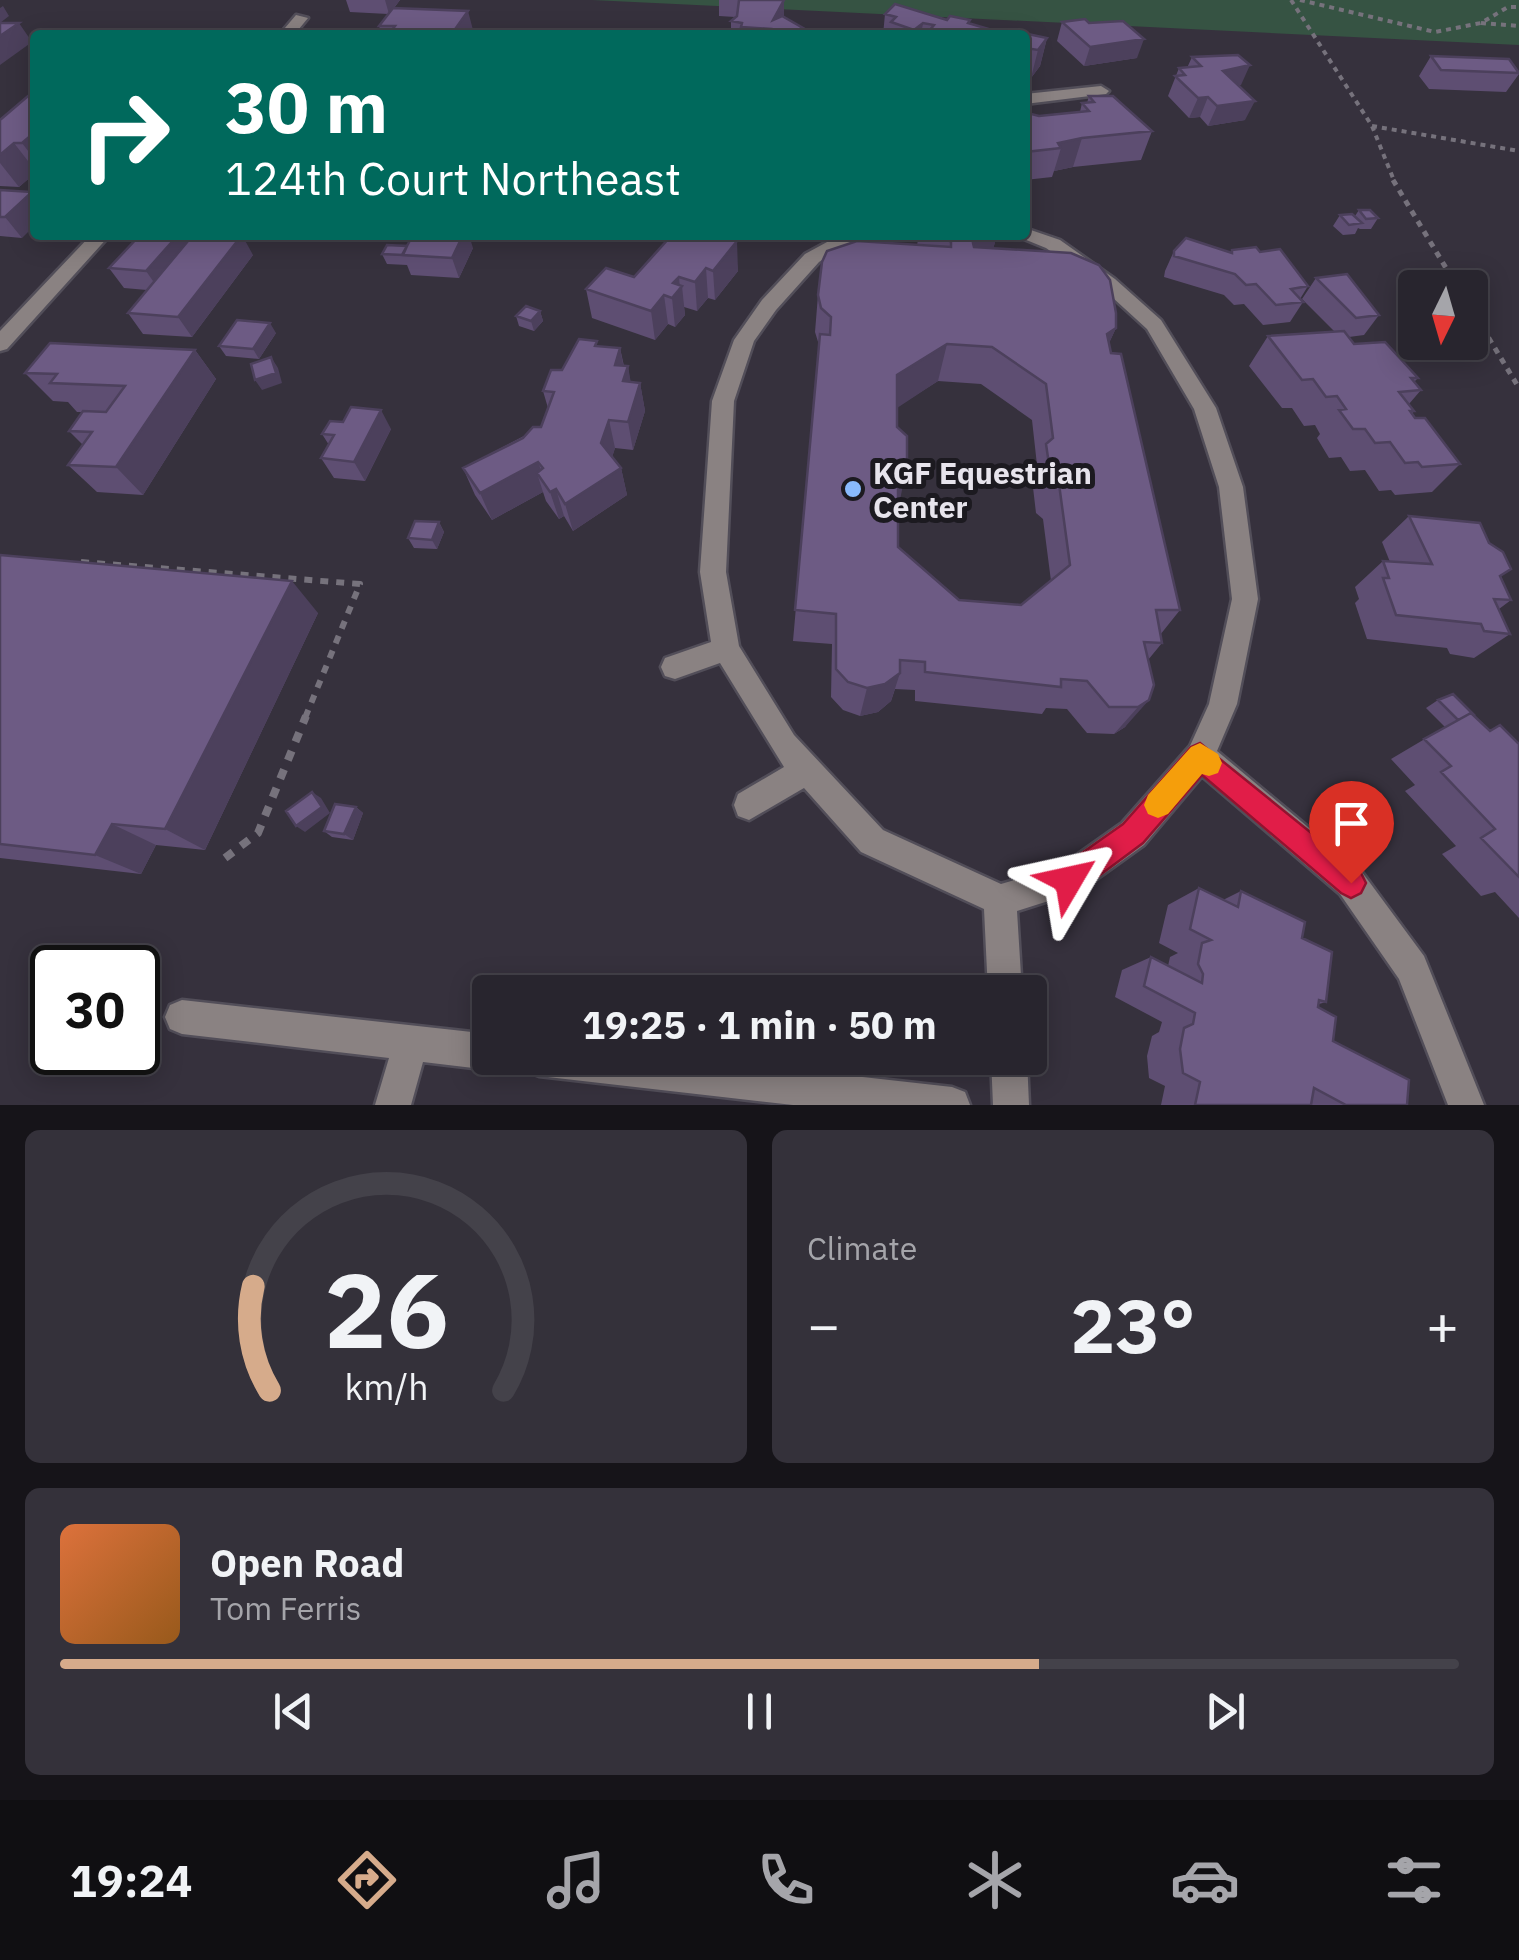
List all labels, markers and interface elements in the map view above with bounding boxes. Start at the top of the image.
text: 30 m [225,61,388,152]
icon: right [60,70,190,200]
text: 124th Court Northeast [225,149,681,207]
north arrow [1398,270,1488,360]
map controls [1398,270,1488,360]
place label: KGF Equestrian Center [873,453,1092,526]
marker: KGF Equestrian Center [842,478,864,500]
pin [1309,781,1394,884]
icon: arrive [1324,796,1379,851]
position arrow [1017,828,1121,932]
speed limit sign: 30 [30,945,160,1075]
text: 19:25 · 1 min · 50 m [582,1000,937,1049]
text: Climate [807,1227,917,1269]
text: 26 [324,1241,448,1377]
text: 23° [1070,1276,1196,1374]
text: − [807,1289,840,1360]
text: + [1426,1289,1459,1360]
text: km/h [344,1363,428,1410]
text: Open Road [210,1538,404,1587]
text: Tom Ferris [210,1587,361,1629]
icon: previous [266,1684,321,1739]
icon: pause [732,1684,787,1739]
icon: next [1198,1684,1253,1739]
icon: directions [332,1845,402,1915]
icon: music [541,1845,611,1915]
icon: phone [751,1845,821,1915]
icon: climate [960,1845,1030,1915]
icon: car [1170,1845,1240,1915]
icon: filters [1379,1845,1449,1915]
text: 19:24 [70,1851,193,1909]

